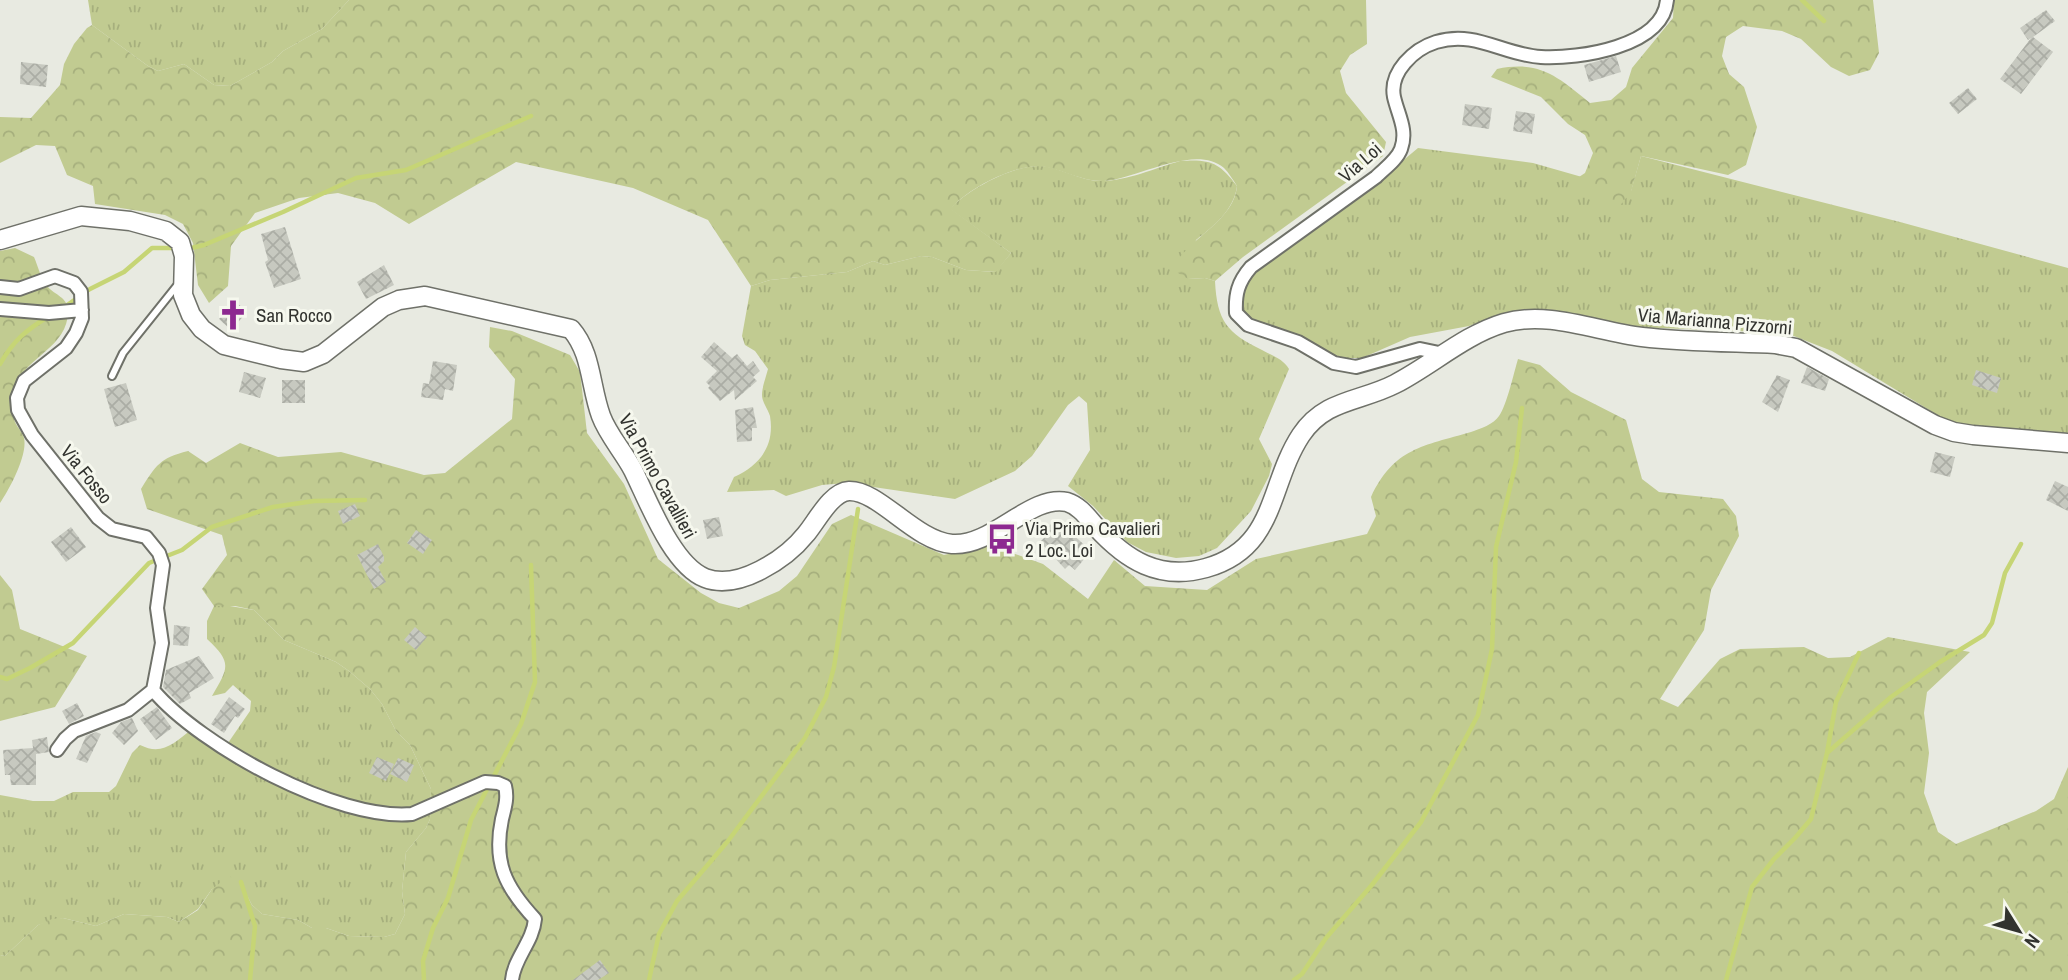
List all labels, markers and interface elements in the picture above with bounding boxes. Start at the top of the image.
street label: Via Loi [1333,136,1387,188]
church icon: San Rocco [216,298,250,332]
street label: Via Marianna Pizzorni [1637,301,1793,341]
place label: San Rocco [256,302,332,328]
street label: Via Primo Cavallieri [613,409,703,543]
street label: Via Fosso [55,439,119,509]
place label: Via Primo Cavalieri 2 Loc. Loi [1025,515,1161,563]
bus stop icon: Via Primo Cavalieri 2 Loc. Loi [985,522,1019,556]
north arrow [1984,896,2054,966]
text: N [2019,929,2046,954]

